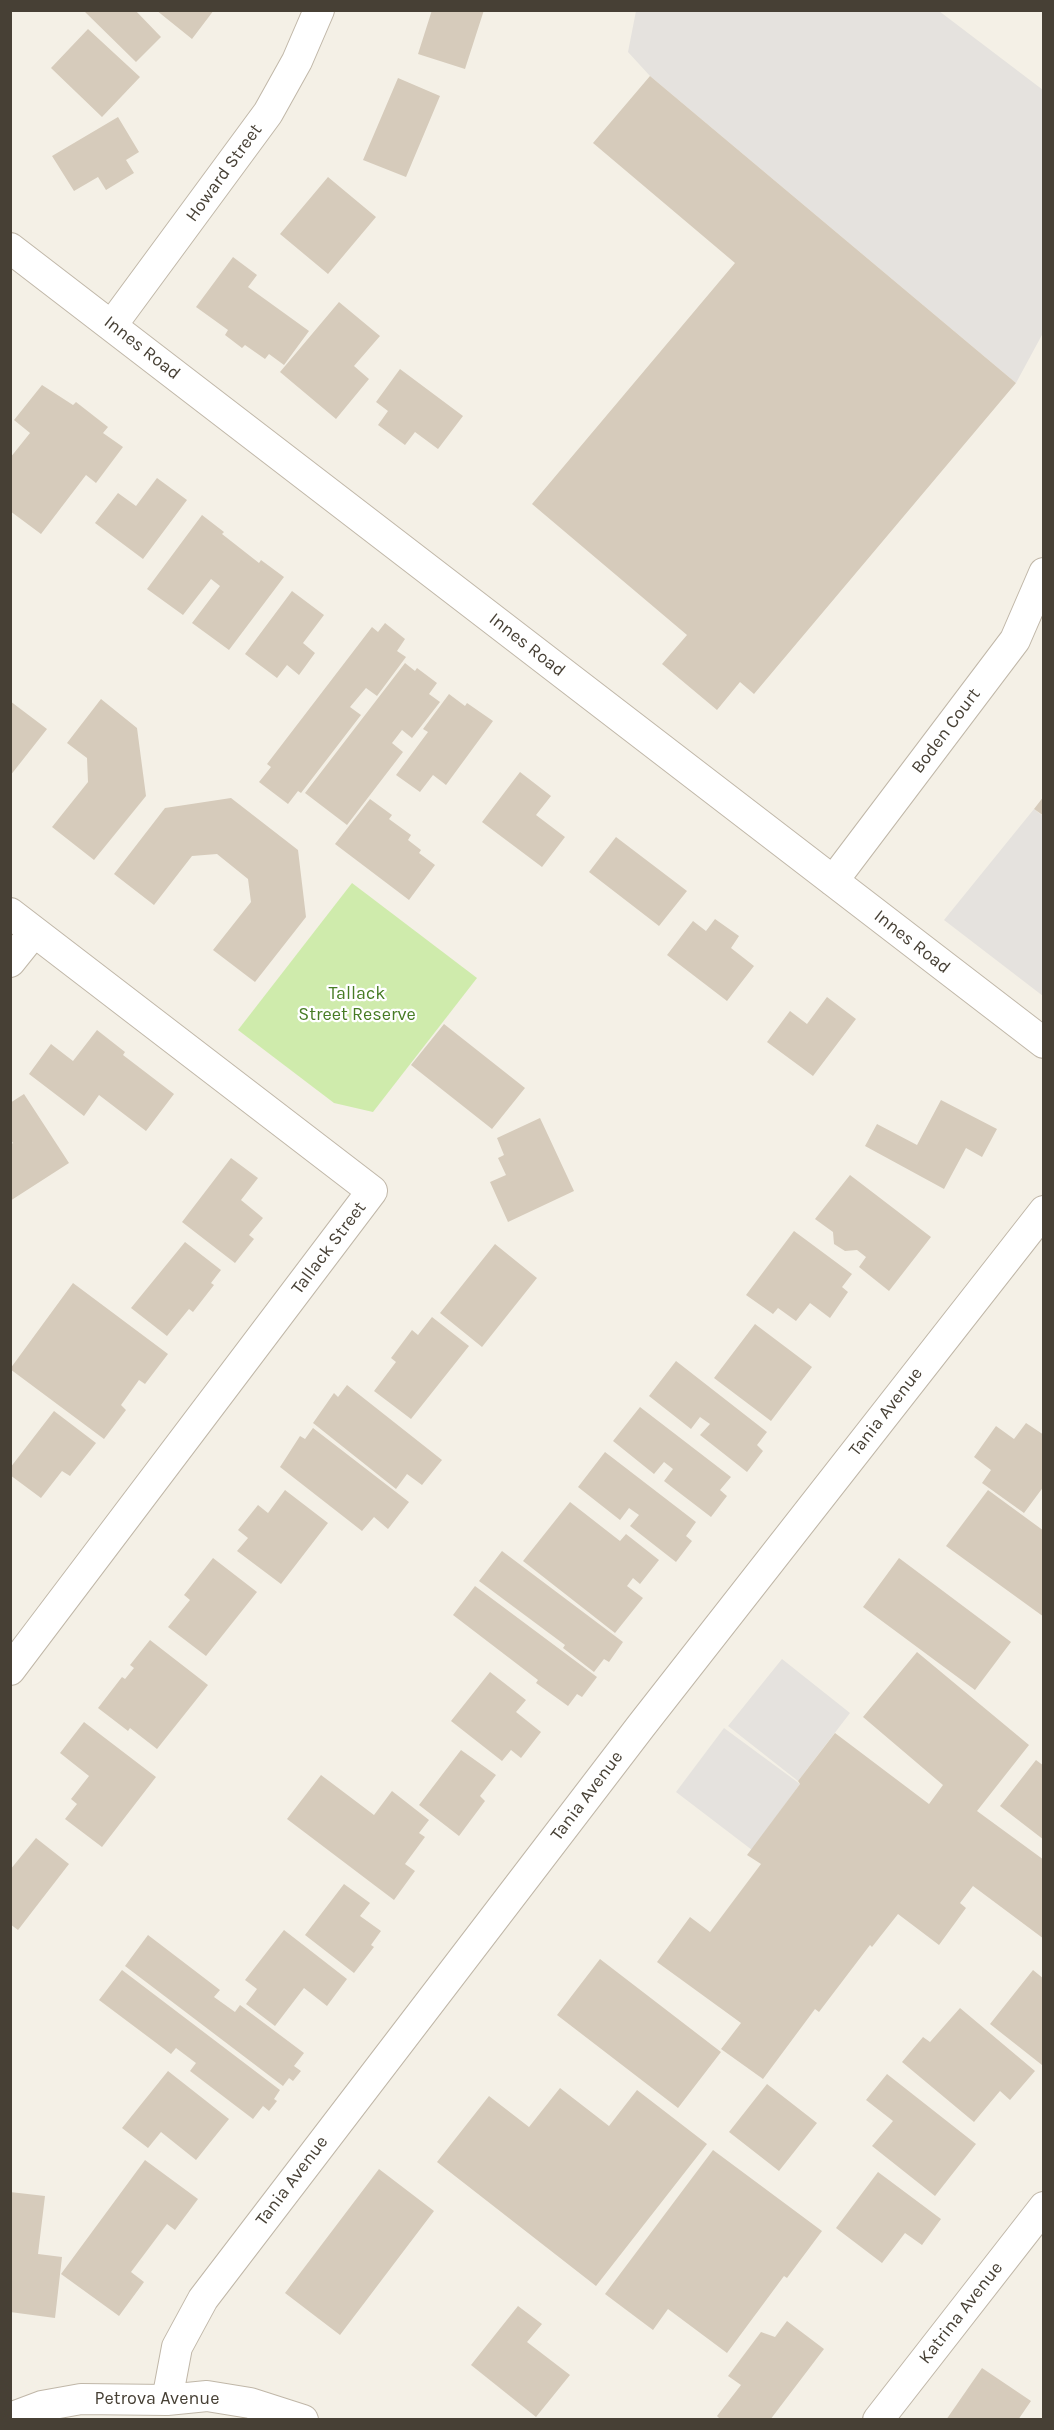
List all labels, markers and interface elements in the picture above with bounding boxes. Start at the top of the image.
street label: Howard Street [181,120,267,226]
street label: Innes Road [99,311,185,385]
street label: Innes Road [484,608,570,682]
street label: Boden Court [907,684,985,778]
street label: Innes Road [869,905,955,979]
park label: Tallack Street Reserve [298,983,416,1026]
street label: Tallack Street [287,1197,371,1299]
street label: Tania Avenue [845,1363,927,1461]
street label: Tania Avenue [546,1747,628,1845]
street label: Tania Avenue [251,2132,333,2230]
street label: Katrina Avenue [914,2258,1008,2368]
street label: Petrova Avenue [95,2388,219,2410]

